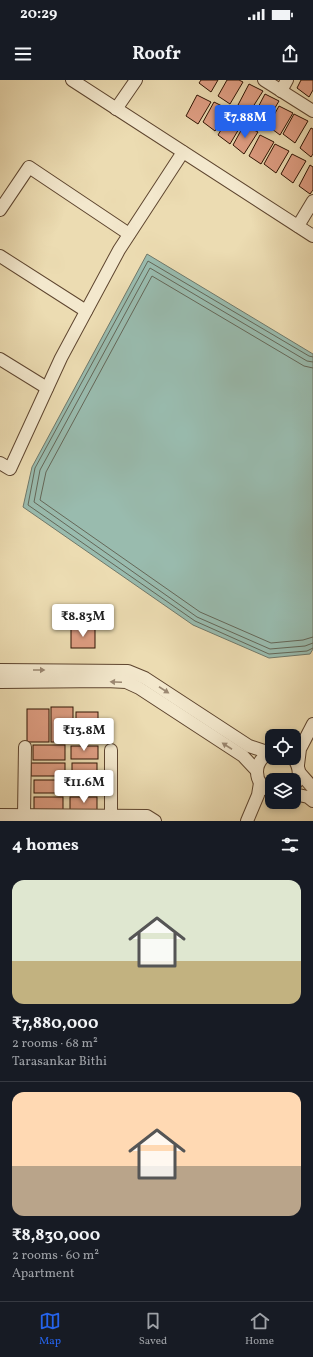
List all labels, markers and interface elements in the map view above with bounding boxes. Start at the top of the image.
text: 20:29 [20,4,57,25]
text: Roofr [132,42,181,67]
icon: menu [12,43,34,65]
icon: share [279,43,301,65]
pin: ₹7.88M [212,105,278,139]
text: ₹7.88M [224,109,266,127]
pin: ₹8.83M [50,604,116,638]
text: ₹8.83M [61,608,105,626]
one-way arrow [33,667,46,673]
one-way arrow [110,678,122,685]
one-way arrow [159,686,169,694]
pin: ₹13.8M [51,718,117,752]
text: ₹13.8M [63,722,105,740]
map controls [265,729,301,809]
button: locate [265,729,301,765]
one-way arrow [222,742,232,750]
pin: ₹11.6M [51,770,117,804]
button: layers [265,773,301,809]
text: ₹11.6M [63,774,105,792]
text: 4 homes [12,834,79,857]
icon: filters [279,834,301,856]
icon: home [121,906,193,978]
text: ₹7,880,000 [12,1012,98,1035]
text: 2 rooms · 68 m² [12,1035,98,1053]
text: Tarasankar Bithi [12,1053,107,1071]
icon: home [121,1118,193,1190]
text: ₹8,830,000 [12,1224,100,1247]
text: 2 rooms · 60 m² [12,1247,99,1265]
text: Apartment [12,1265,75,1283]
tab: Map [39,1310,61,1349]
tab: Saved [139,1310,167,1349]
tab: Home [245,1310,274,1349]

